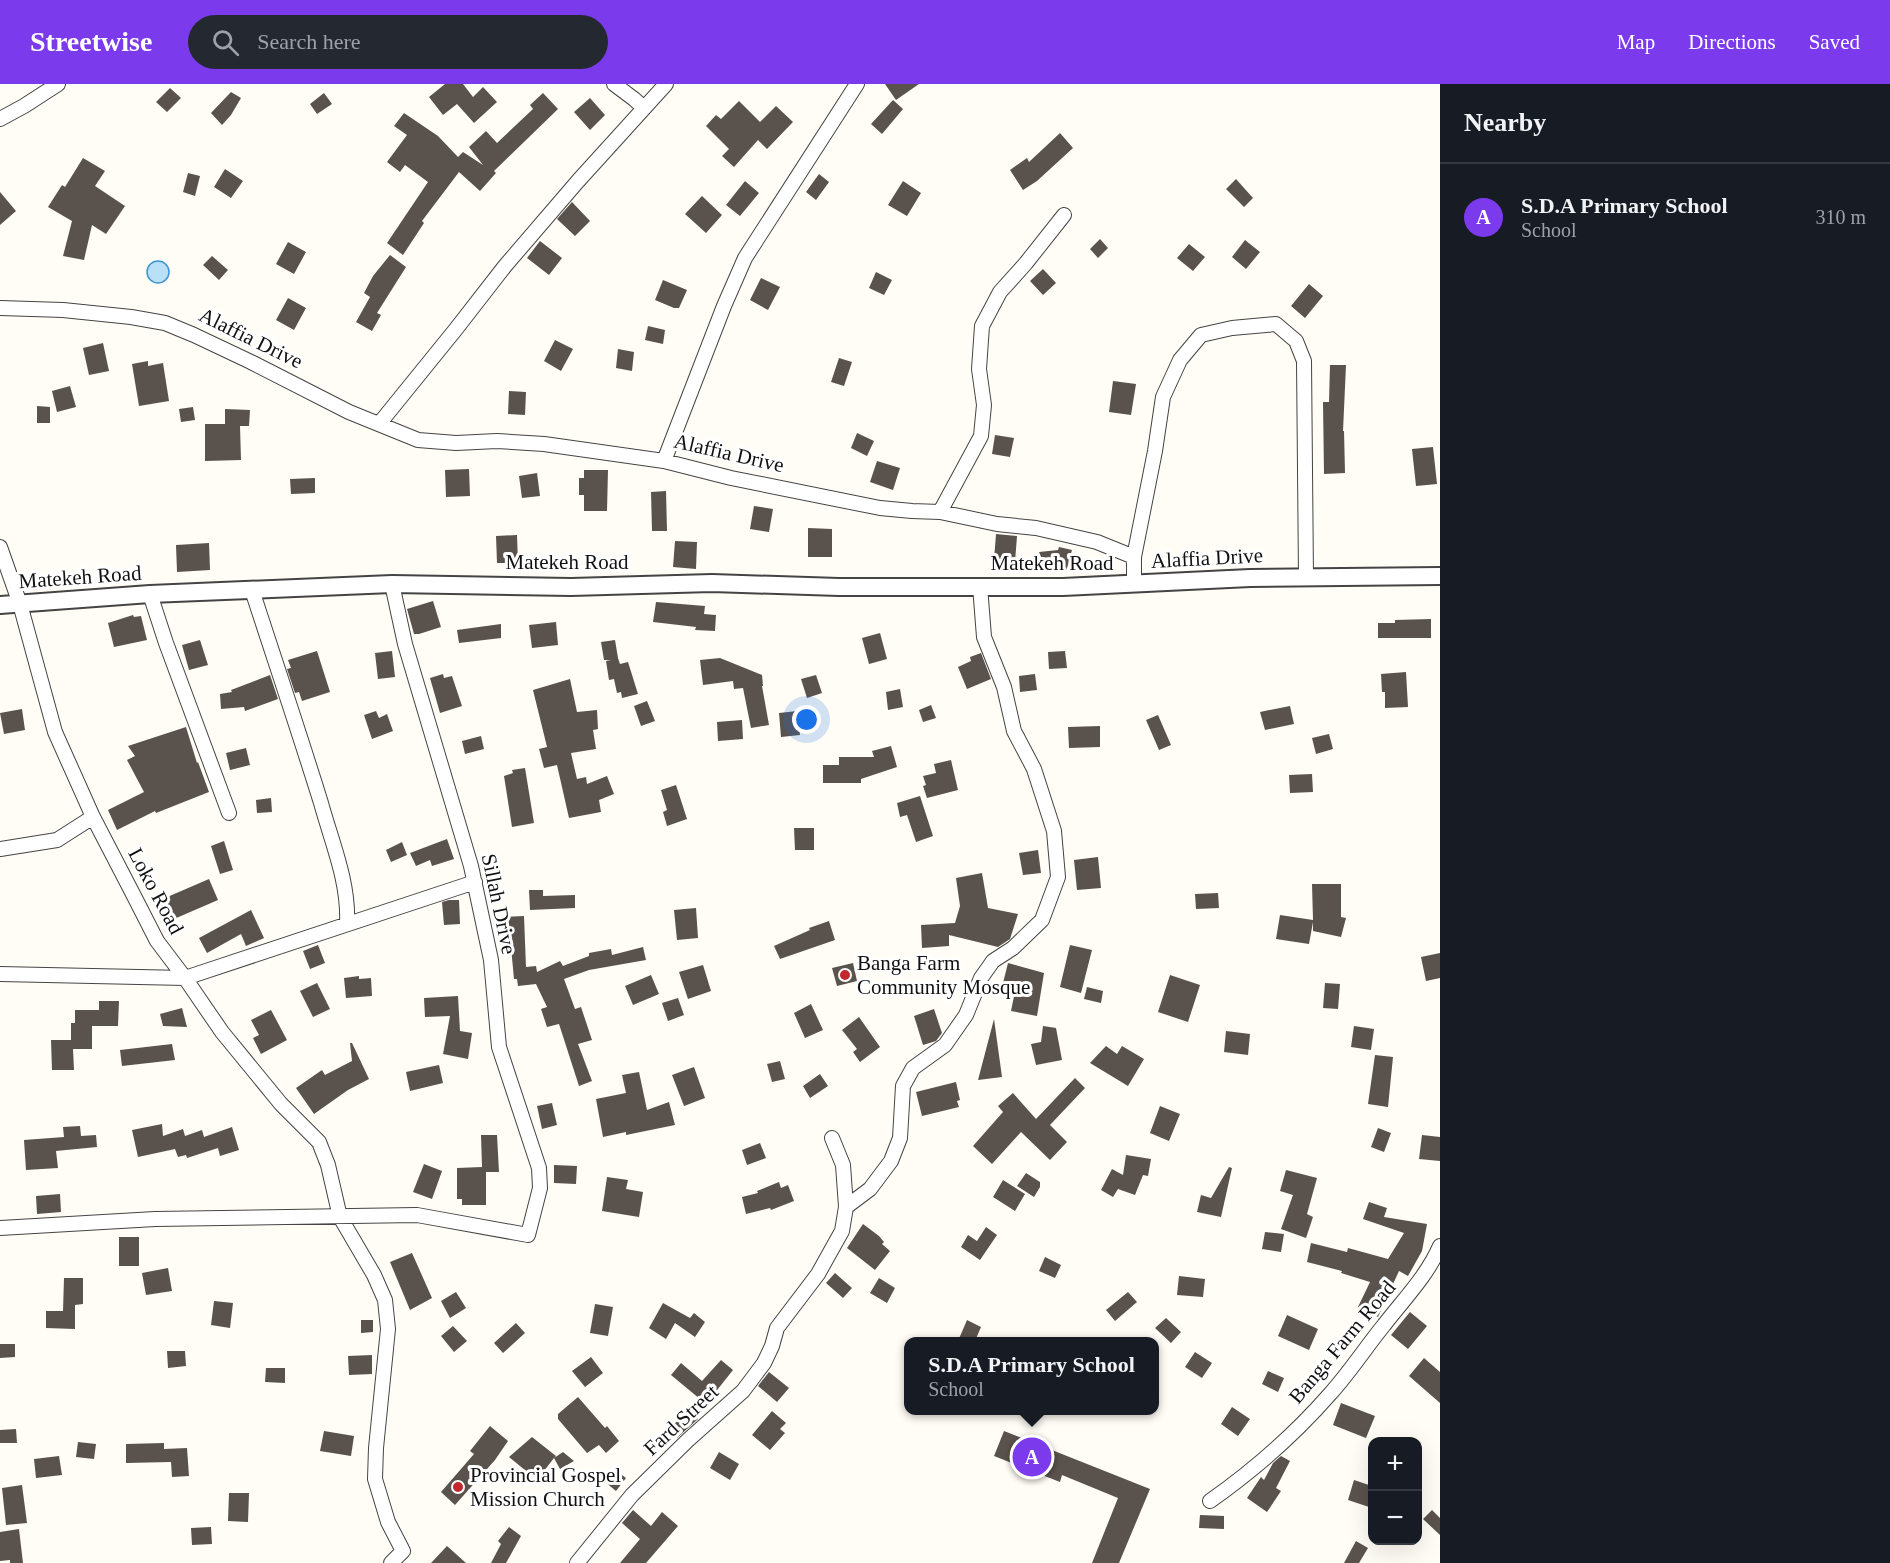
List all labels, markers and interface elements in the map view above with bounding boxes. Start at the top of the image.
search box [188,15,608,69]
text: Streetwise [30,26,152,57]
icon: search [209,26,242,59]
text: Search here [257,29,361,54]
text: Map [1617,30,1655,54]
text: Directions [1688,30,1776,54]
text: Saved [1809,30,1860,54]
text: Nearby [1464,108,1546,137]
text: S.D.A Primary School [1521,193,1728,218]
text: A [1476,206,1491,228]
text: 310 m [1815,206,1866,228]
text: School [1521,219,1577,241]
street label: Alaffia Drive [195,303,307,373]
street label: Alaffia Drive [672,429,786,477]
street label: Alaffia Drive [1150,543,1264,573]
street label: Matekeh Road [505,550,629,574]
street label: Matekeh Road [990,551,1114,575]
street label: Matekeh Road [18,561,143,593]
your location [792,705,821,734]
street label: Loko Road [123,844,189,939]
street label: Sillah Drive [477,852,521,956]
place label: Banga Farm Community Mosque [857,951,1030,999]
marker: Banga Farm Community Mosque [838,968,852,982]
street label: Banga Farm Road [1284,1275,1401,1408]
popup [904,1337,1159,1415]
text: S.D.A Primary School [928,1352,1135,1377]
text: School [928,1378,984,1400]
street label: Fard Street [639,1379,723,1460]
pin: A [1012,1434,1052,1480]
map controls [1368,1437,1422,1545]
button: + [1368,1437,1422,1491]
place label: Provincial Gospel Mission Church [470,1463,621,1511]
marker: Provincial Gospel Mission Church [451,1480,465,1494]
button: − [1368,1491,1422,1545]

